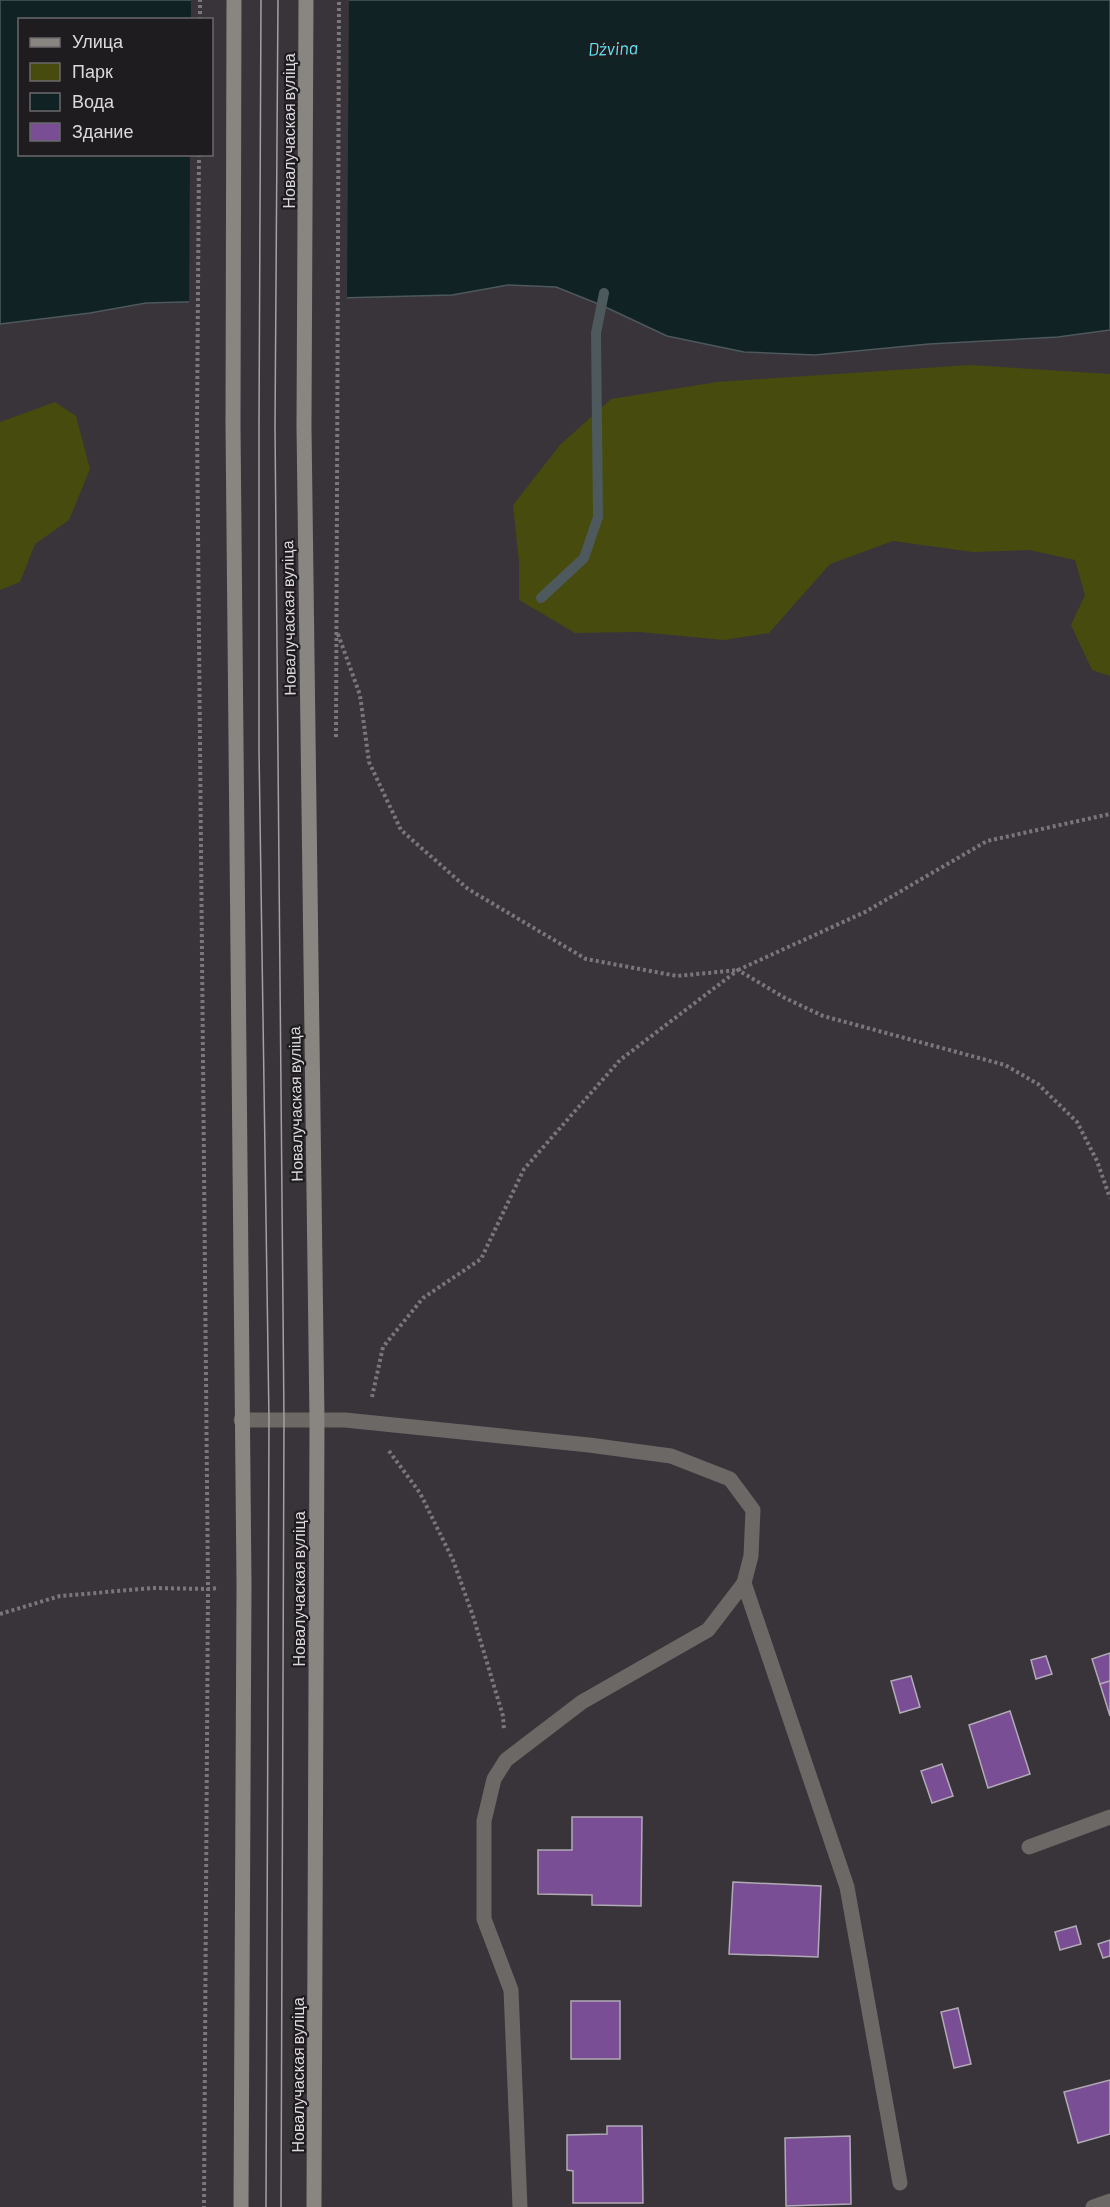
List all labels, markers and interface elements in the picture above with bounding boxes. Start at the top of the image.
legend [18,18,213,156]
text: Улица [72,30,124,52]
water label: Dźvina [587,36,639,60]
street label: Новалучаская вуліца [279,53,298,209]
text: Парк [72,60,113,82]
text: Вода [72,90,115,112]
text: Здание [72,120,133,142]
street label: Новалучаская вуліца [277,540,299,696]
street label: Новалучаская вуліца [284,1026,306,1182]
street label: Новалучаская вуліца [289,1511,308,1667]
street label: Новалучаская вуліца [288,1997,307,2153]

